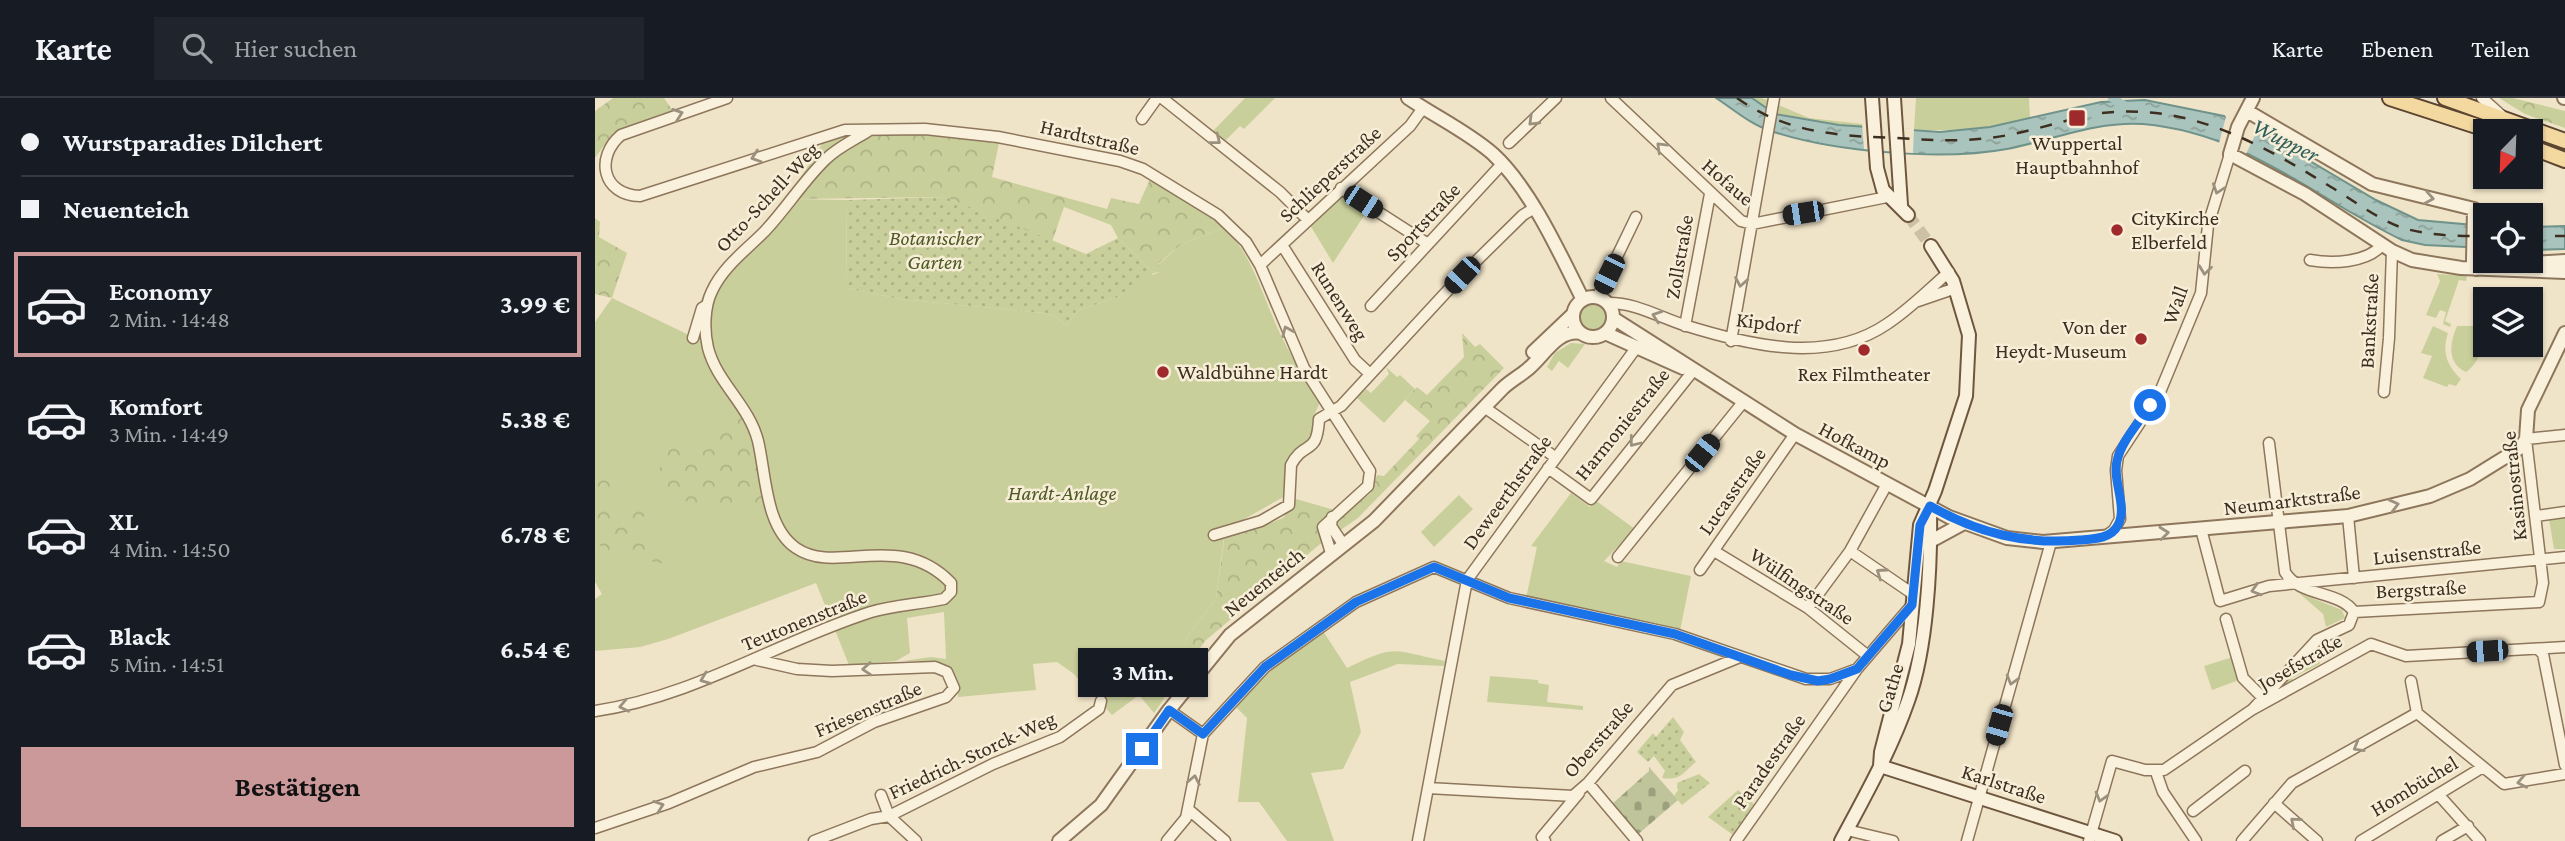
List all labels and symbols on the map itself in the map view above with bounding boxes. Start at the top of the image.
one-way arrow [672,108,684,122]
marker: Wuppertal Hauptbahnhof [2067,108,2087,128]
one-way arrow [1528,112,1541,125]
water label: Wupper [2249,112,2324,168]
street label: Hardtstraße [1038,114,1142,160]
north arrow [2473,119,2543,189]
street label: Schlieperstraße [1274,121,1386,227]
place label: Wuppertal Hauptbahnhof [2015,131,2141,179]
one-way arrow [1207,132,1220,144]
street label: Otto-Schell-Weg [710,137,824,257]
one-way arrow [1656,142,1669,155]
one-way arrow [751,149,763,164]
street label: Hofaue [1697,153,1759,211]
street label: Sportstraße [1381,178,1465,266]
car [1340,182,1387,222]
one-way arrow [2212,183,2226,195]
one-way arrow [2423,190,2435,205]
car [1781,199,1826,227]
place label: CityKirche Elberfeld [2131,206,2219,254]
street label: Zollstraße [1660,213,1698,301]
marker: CityKirche Elberfeld [2109,222,2125,238]
park label: Botanischer Garten [889,226,982,274]
car [1591,251,1628,297]
car [1440,252,1485,298]
street label: Runenweg [1306,257,1374,345]
one-way arrow [2198,264,2213,276]
street label: Bankstraße [2355,273,2383,369]
one-way arrow [1735,276,1750,288]
street label: Wall [2157,283,2193,327]
street label: Kipdorf [1735,307,1803,339]
one-way arrow [1652,310,1664,324]
place label: Von der Heydt-Museum [1995,315,2128,363]
one-way arrow [1282,326,1296,338]
marker: Von der Heydt-Museum [2133,331,2149,347]
marker: Rex Filmtheater [1856,342,1872,358]
place label: Waldbühne Hardt [1177,360,1329,384]
place label: Rex Filmtheater [1798,362,1931,386]
street label: Harmoniestraße [1570,363,1674,485]
marker: Waldbühne Hardt [1155,364,1171,380]
route start [2134,389,2166,421]
street label: Hofkamp [1815,416,1895,474]
street label: Deweerthstraße [1457,430,1557,554]
car [1681,430,1724,476]
street label: Kasinostraße [2496,430,2532,542]
one-way arrow [1630,435,1643,447]
street label: Lucasstraße [1693,443,1771,539]
street label: Neumarktstraße [2222,480,2362,520]
park label: Hardt-Anlage [1008,481,1116,505]
one-way arrow [2388,498,2400,513]
one-way arrow [2159,526,2170,541]
street label: Luisenstraße [2372,534,2482,570]
street label: Neuenteich [1219,542,1309,622]
street label: Wülfingstraße [1745,542,1859,630]
one-way arrow [1876,569,1889,581]
street label: Bergstraße [2375,575,2467,603]
one-way arrow [2251,581,2263,596]
street label: Teutonenstraße [738,584,870,656]
street label: Josefstraße [2252,628,2346,697]
car [2466,639,2509,663]
callout: 3 Min. [1077,648,1207,696]
street label: Gathe [1871,660,1909,716]
one-way arrow [861,661,872,676]
one-way arrow [699,671,711,685]
one-way arrow [2006,674,2020,686]
street label: Friesenstraße [811,676,925,742]
street label: Oberstraße [1558,696,1638,782]
one-way arrow [618,698,630,713]
car [1984,702,2015,748]
street label: Friedrich-Storck-Weg [885,706,1059,804]
street label: Paradestraße [1728,709,1810,813]
route end [1126,733,1158,765]
one-way arrow [2353,739,2365,752]
street label: Hombüchel [2366,751,2462,821]
street label: Karlstraße [1959,759,2049,809]
one-way arrow [1186,774,1201,786]
one-way arrow [2516,774,2528,789]
one-way arrow [2095,791,2110,803]
one-way arrow [653,800,665,814]
one-way arrow [2291,818,2304,830]

